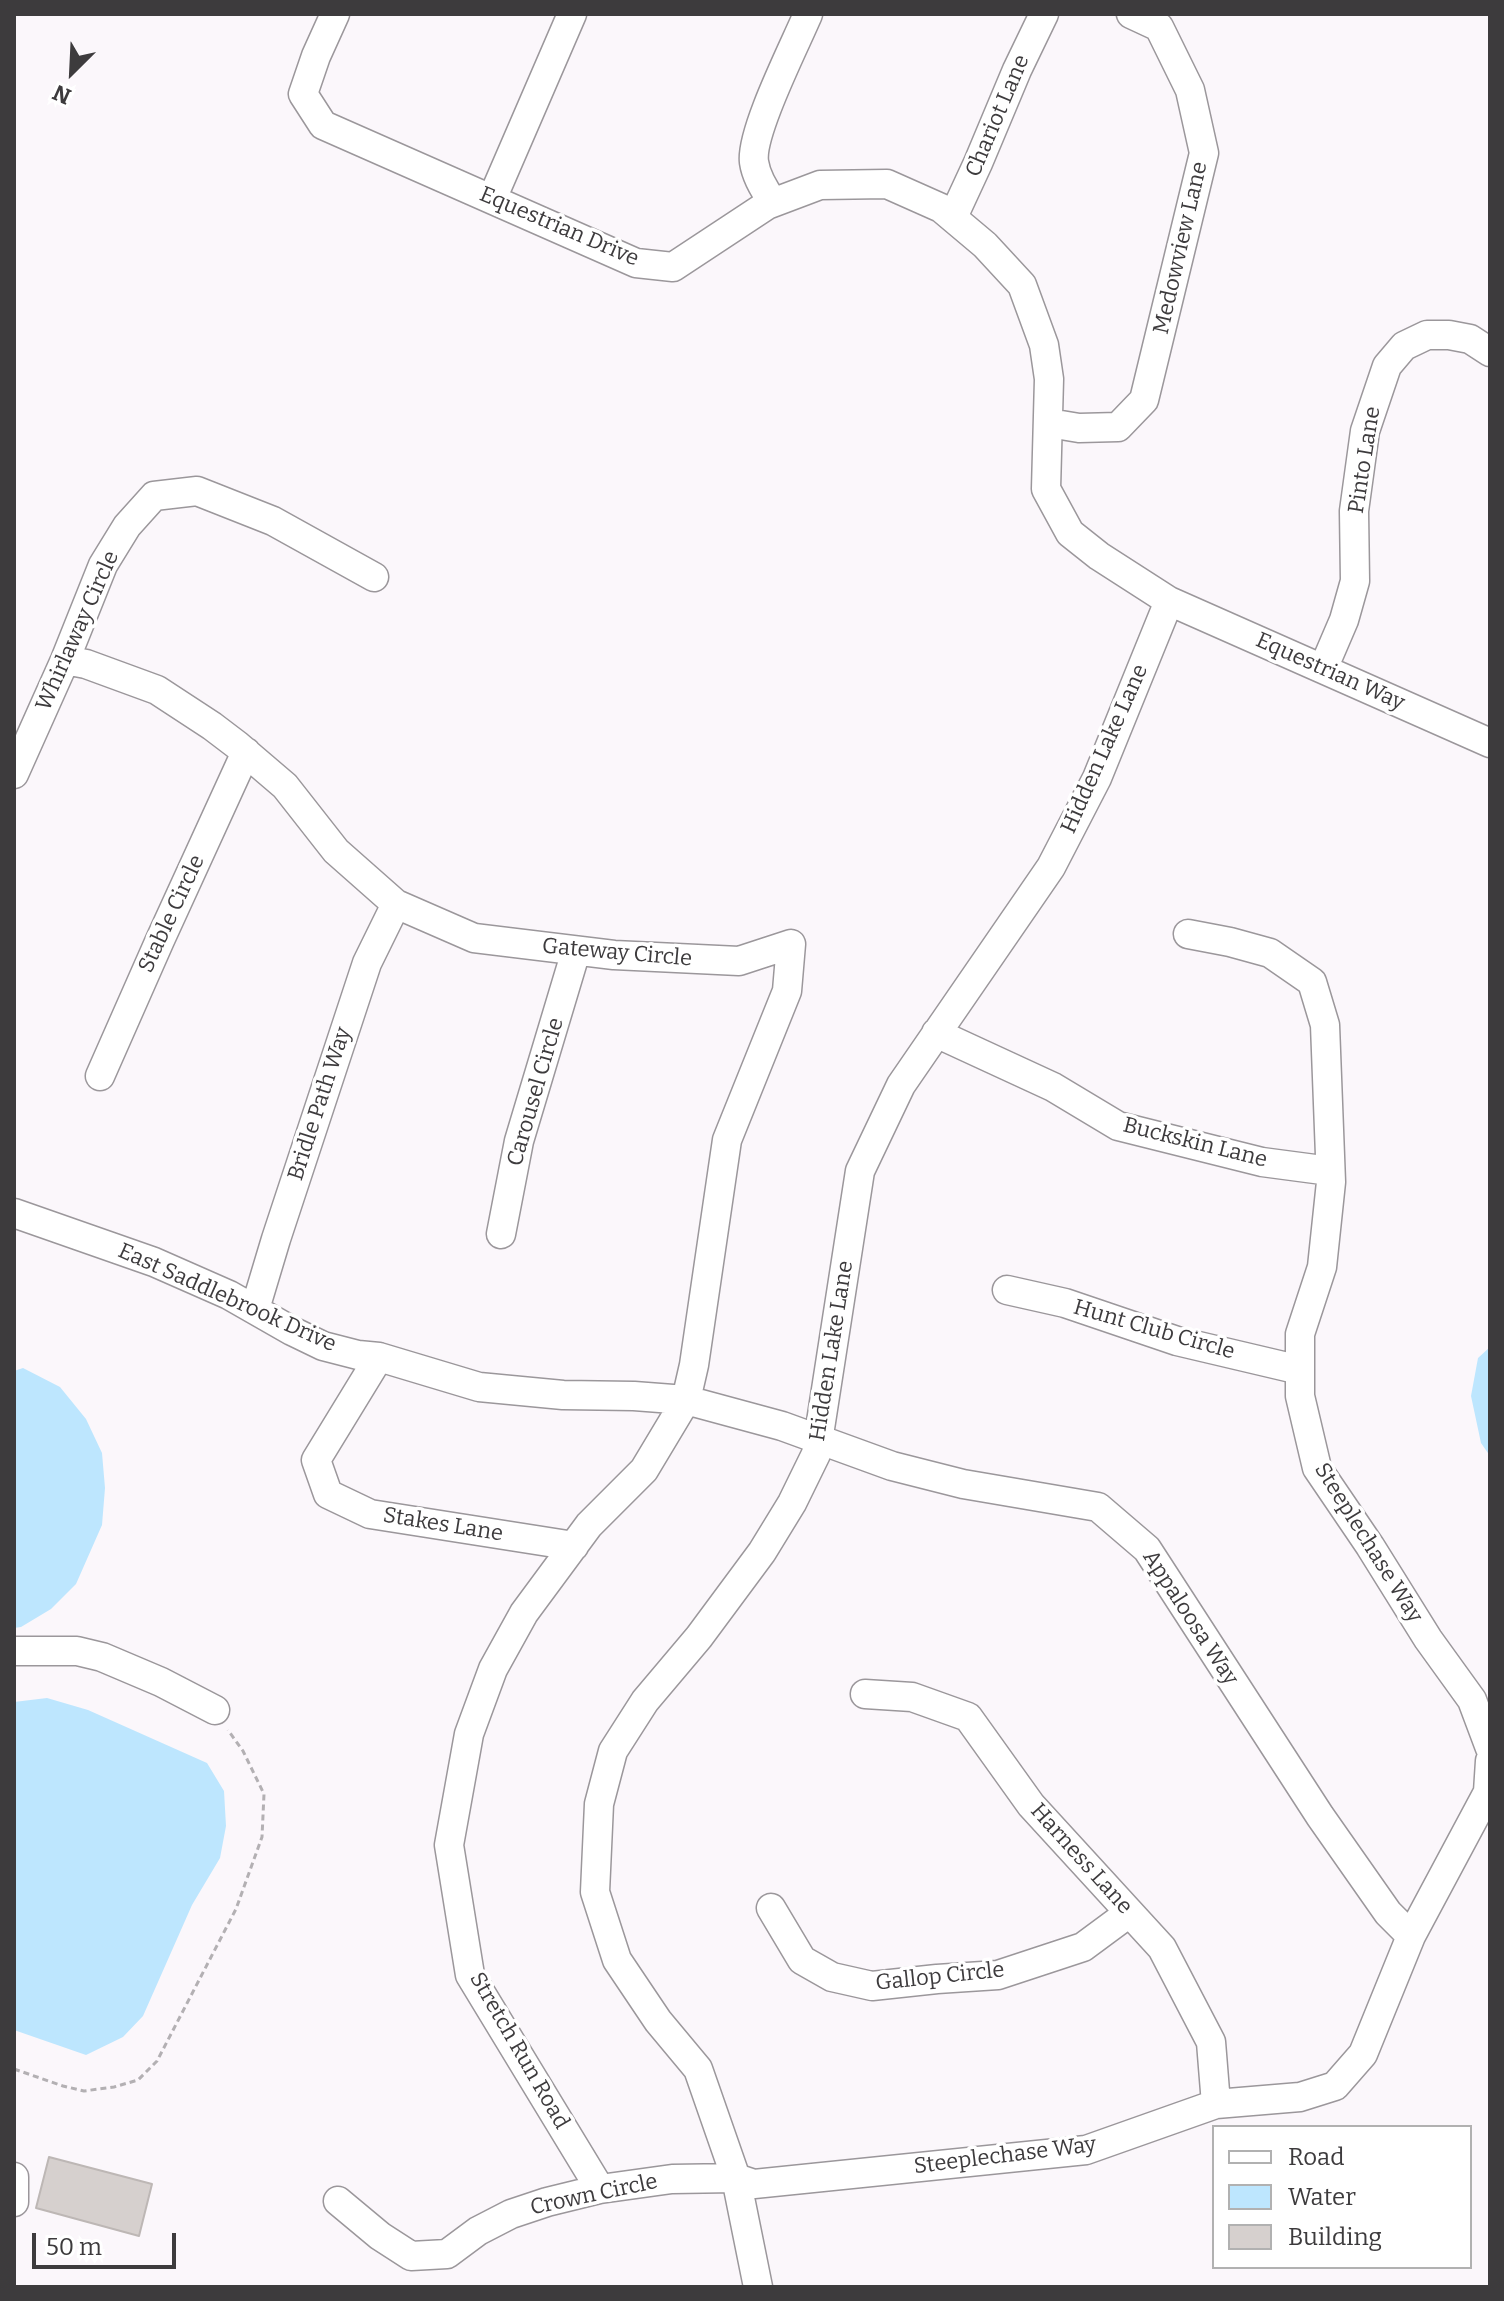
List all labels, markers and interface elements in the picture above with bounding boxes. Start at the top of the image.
north arrow [32,32,112,112]
street label: Chariot Lane [960,51,1036,181]
text: N [49,79,75,110]
street label: Medowview Lane [1148,159,1214,337]
street label: Equestrian Drive [475,182,643,272]
street label: Pinto Lane [1344,405,1386,515]
street label: Whirlaway Circle [31,547,125,715]
street label: Equestrian Way [1252,627,1408,717]
street label: Hidden Lake Lane [1056,660,1154,838]
street label: Stable Circle [133,851,211,977]
street label: Gateway Circle [541,933,693,973]
street label: Carousel Circle [502,1015,570,1169]
street label: Bridle Path Way [283,1024,357,1184]
street label: Buckskin Lane [1120,1112,1270,1174]
street label: East Saddlebrook Drive [114,1238,340,1358]
street label: Hidden Lake Lane [805,1259,859,1443]
street label: Hunt Club Circle [1070,1294,1238,1366]
street label: Steeplechase Way [1308,1458,1428,1628]
street label: Stakes Lane [381,1502,505,1548]
street label: Appaloosa Way [1137,1546,1243,1690]
street label: Harness Lane [1024,1798,1138,1920]
street label: Gallop Circle [874,1957,1006,1997]
street label: Stretch Run Road [463,1968,575,2134]
legend [1212,2125,1472,2269]
street label: Steeplechase Way [912,2132,1098,2180]
text: Road [1288,2143,1344,2171]
street label: Crown Circle [528,2169,660,2221]
text: Water [1288,2183,1356,2211]
scale bar [36,2217,180,2267]
text: Building [1288,2223,1382,2251]
text: 50 m [46,2233,102,2261]

